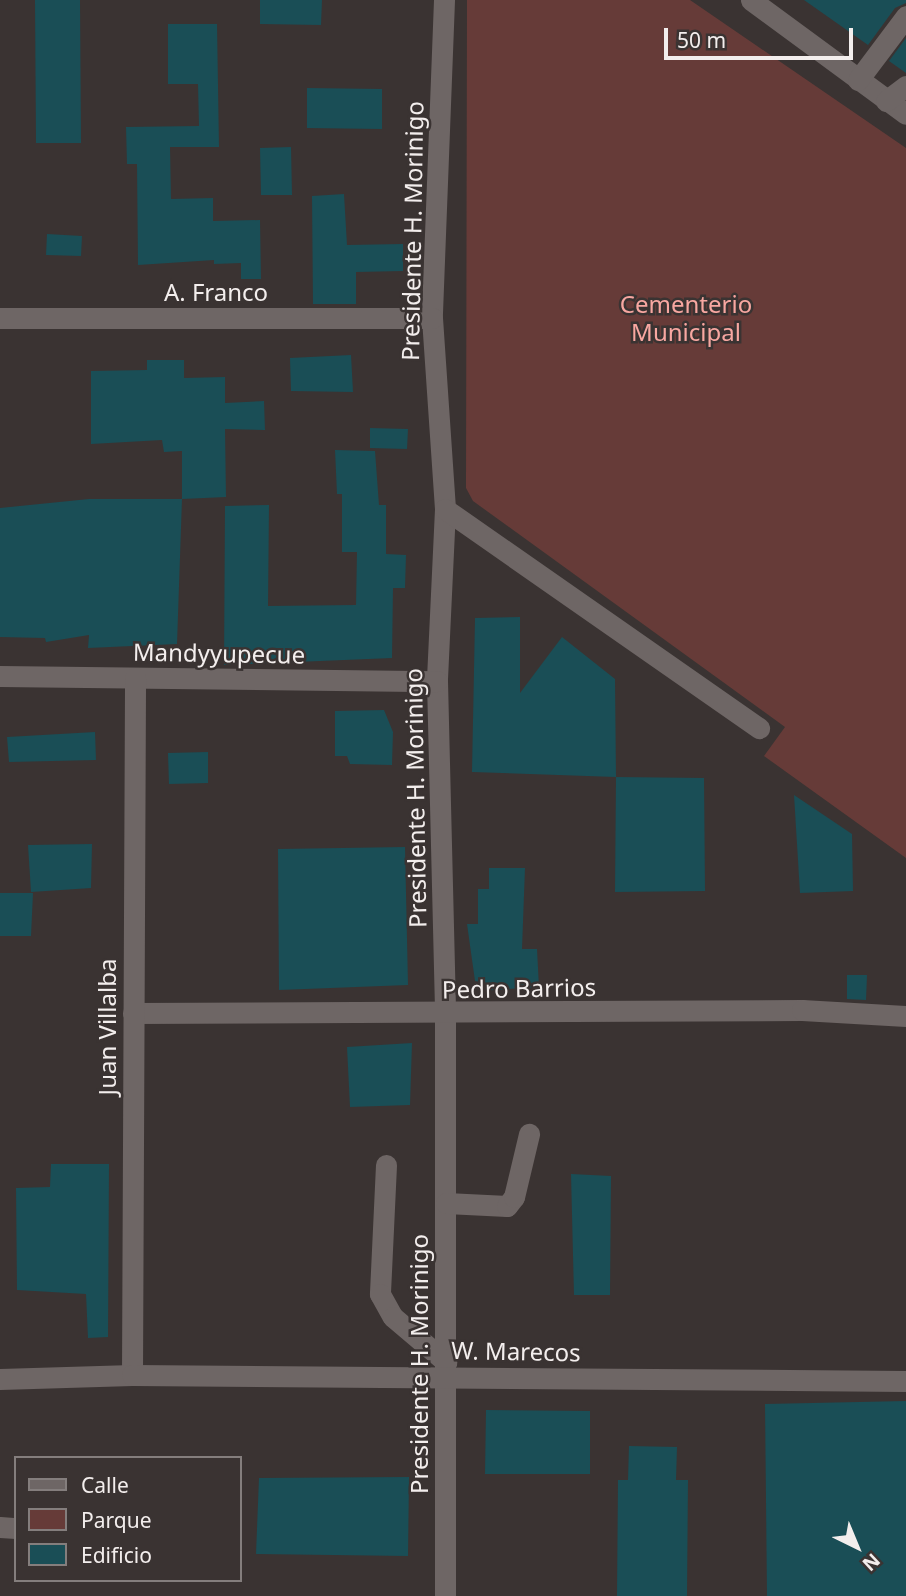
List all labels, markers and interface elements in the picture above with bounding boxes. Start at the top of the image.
scale bar [668,14,857,58]
text: 50 m [677,26,726,54]
street label: Presidente H. Morinigo [395,101,429,361]
street label: A. Franco [164,278,268,306]
park label: Cementerio Municipal [620,290,752,346]
street label: Mandyyupecue [133,637,305,669]
street label: Presidente H. Morinigo [398,668,432,928]
street label: Juan Villalba [93,959,121,1095]
street label: Pedro Barrios [442,972,596,1004]
street label: Presidente H. Morinigo [405,1234,433,1494]
street label: W. Marecos [451,1335,581,1367]
legend [14,1456,242,1582]
text: Calle [81,1471,129,1499]
text: Parque [81,1506,151,1534]
north arrow [822,1512,892,1582]
text: Edificio [81,1541,152,1569]
text: N [857,1548,886,1577]

